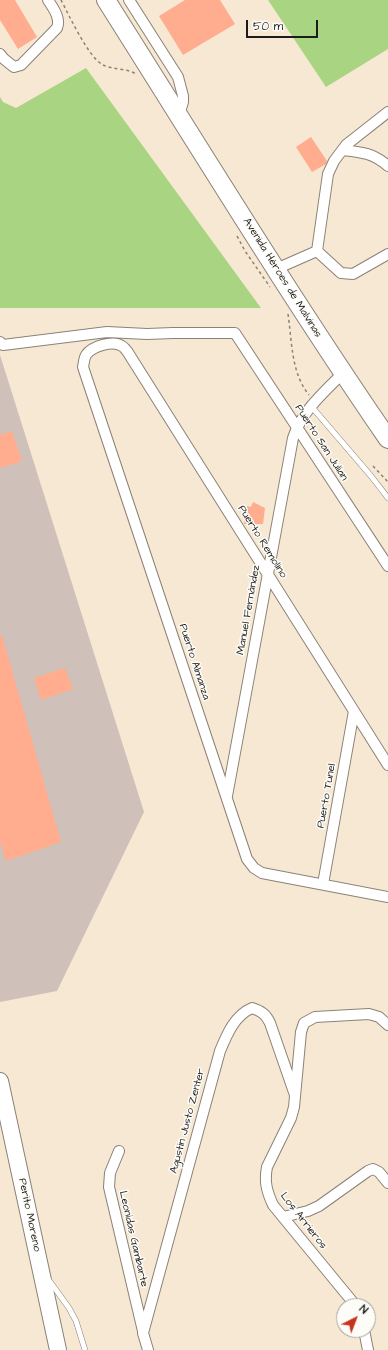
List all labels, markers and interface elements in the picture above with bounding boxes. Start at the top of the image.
scale bar [248,12,320,38]
text: 50 m [253,18,283,35]
street label: Avenida Héroes de Malvinas [240,216,324,340]
street label: Puerto San Julian [291,402,351,484]
street label: Puerto Remolino [234,503,290,581]
street label: Manuel Fernández [235,564,263,656]
street label: Puerto Almanza [175,622,213,702]
street label: Puerto Tunel [315,763,339,829]
street label: Agustin Justo Zenter [168,1067,208,1175]
street label: Perito Moreno [15,1177,43,1253]
street label: Leonidas Gambarte [116,1190,150,1288]
street label: Los Arrieros [277,1190,329,1252]
north arrow [336,1298,376,1338]
text: N [356,1302,371,1317]

